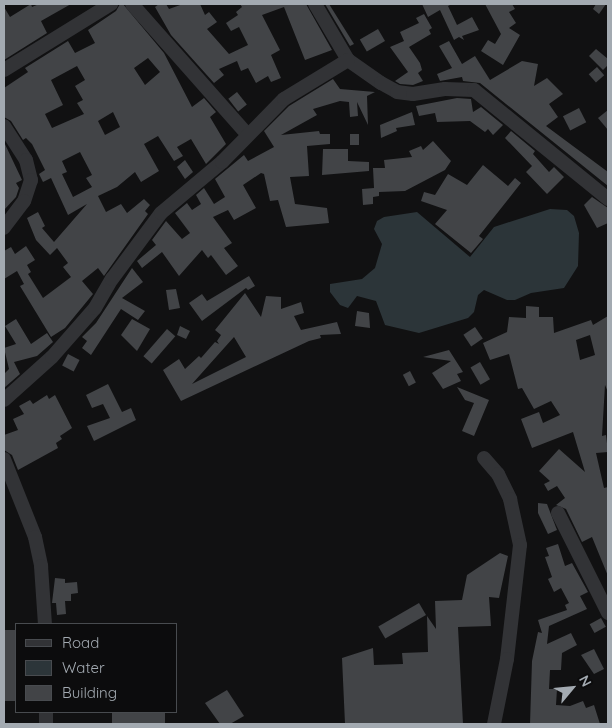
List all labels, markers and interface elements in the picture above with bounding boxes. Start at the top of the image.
legend [15,623,178,713]
text: Road [62,633,99,652]
text: Water [62,658,105,677]
north arrow [547,663,597,713]
text: N [575,672,596,690]
text: Building [62,683,117,702]

